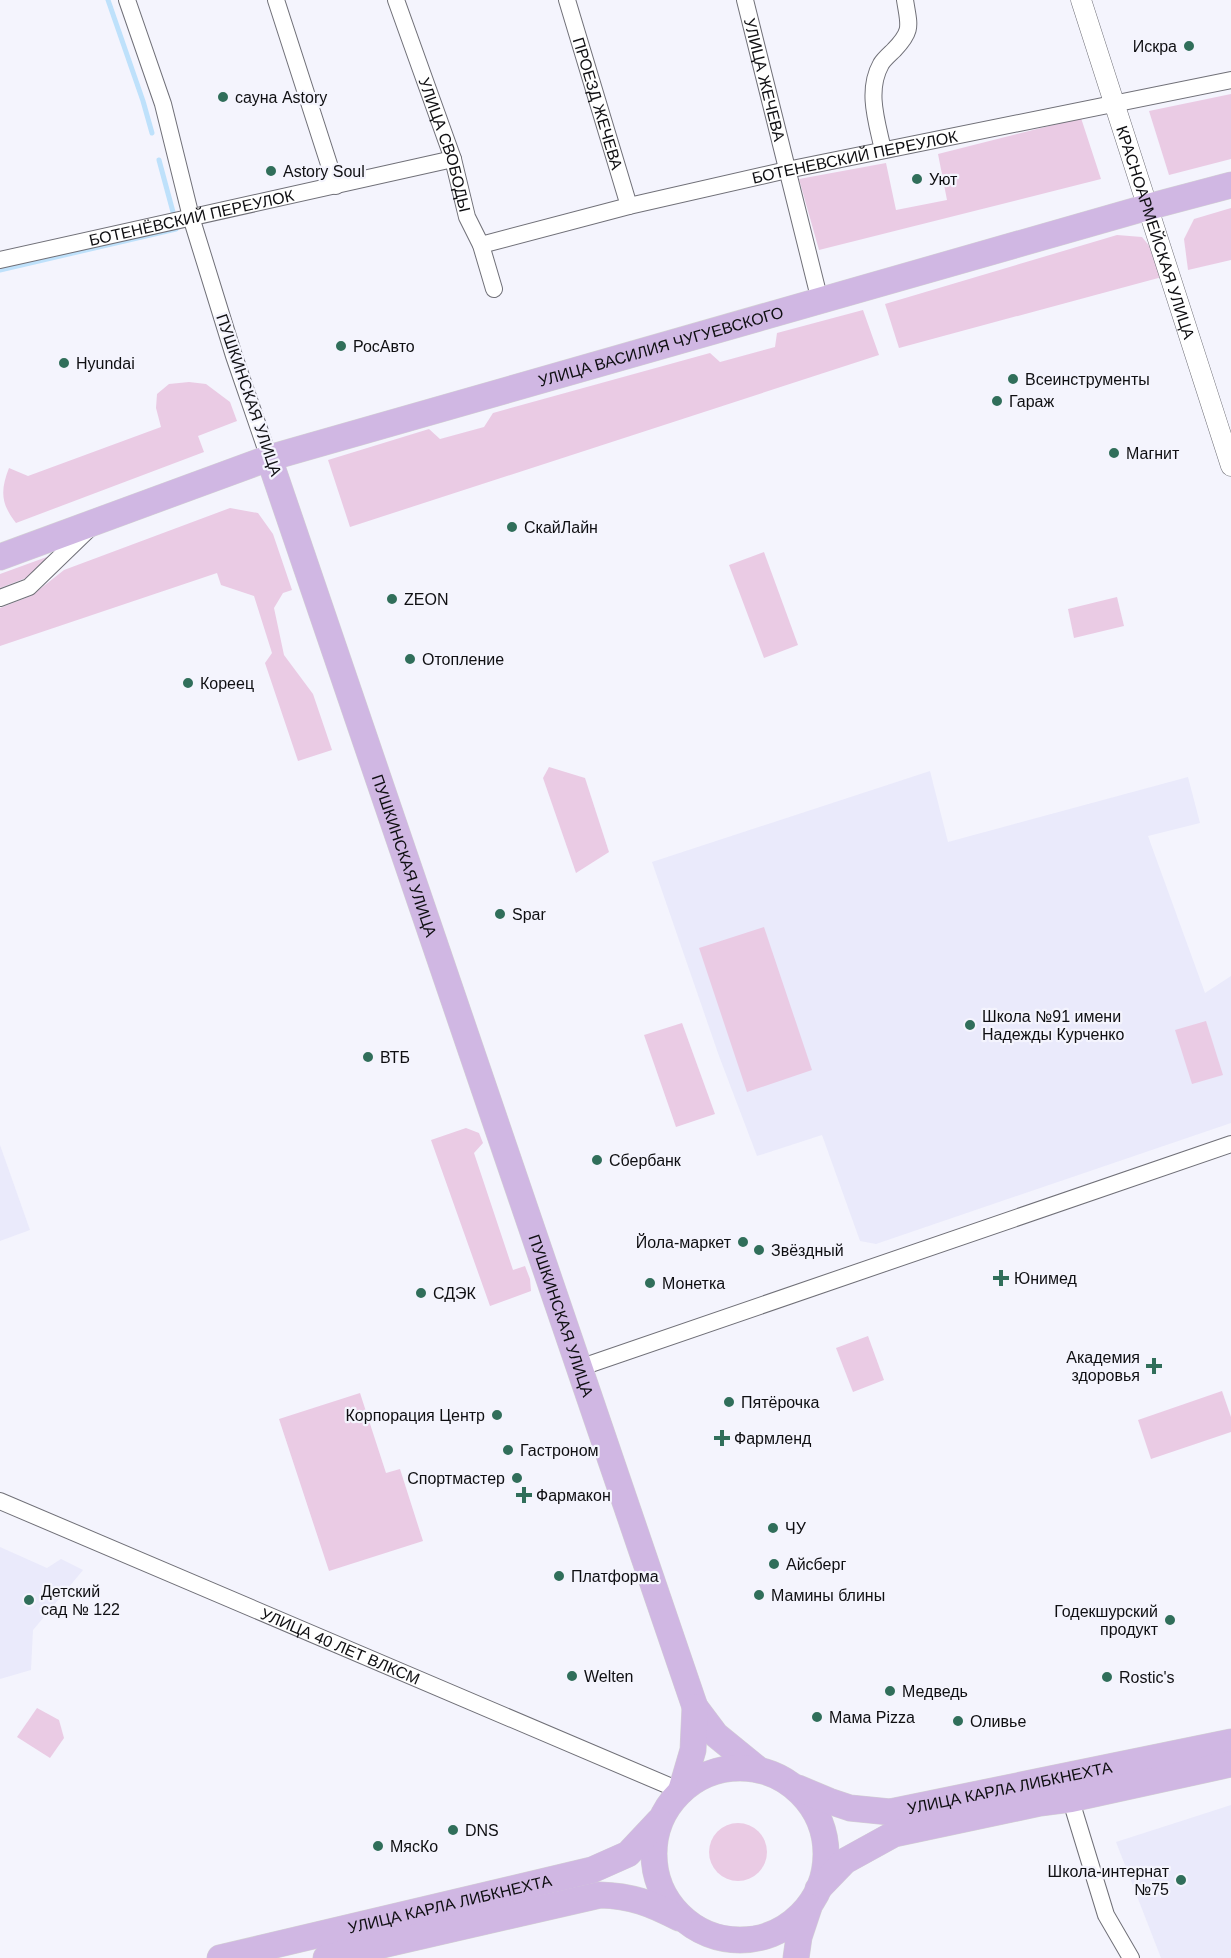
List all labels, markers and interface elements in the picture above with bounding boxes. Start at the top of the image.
street label: УЛИЦА ЖЕЧЕВА [741,16,788,143]
street label: ПРОЕЗД ЖЕЧЕВА [570,35,626,172]
place label: Искра [1133,38,1177,55]
marker: Искра [1182,39,1196,53]
street label: УЛИЦА СВОБОДЫ [416,75,474,214]
place label: сауна Astory [235,89,327,106]
marker: сауна Astory [216,90,230,104]
street label: КРАСНОАРМЕЙСКАЯ УЛИЦА [1114,124,1198,341]
street label: БОТЕНЕВСКИЙ ПЕРЕУЛОК [750,127,959,186]
place label: Astory Soul [283,163,365,180]
marker: Astory Soul [264,164,278,178]
place label: Уют [929,171,958,188]
marker: Уют [910,172,924,186]
street label: БОТЕНЁВСКИЙ ПЕРЕУЛОК [87,186,296,248]
street label: УЛИЦА ВАСИЛИЯ ЧУГУЕВСКОГО [536,303,785,389]
street label: ПУШКИНСКАЯ УЛИЦА [213,312,285,479]
place label: РосАвто [353,338,415,355]
marker: РосАвто [334,339,348,353]
place label: Hyundai [76,355,135,372]
marker: Hyundai [57,356,71,370]
place label: Всеинструменты [1025,371,1150,388]
marker: Всеинструменты [1006,372,1020,386]
place label: Гараж [1009,393,1054,410]
marker: Гараж [990,394,1004,408]
place label: Магнит [1126,445,1180,462]
marker: Магнит [1107,446,1121,460]
place label: СкайЛайн [524,519,598,536]
marker: СкайЛайн [505,520,519,534]
place label: ZEON [404,591,448,608]
marker: ZEON [385,592,399,606]
place label: Отопление [422,651,504,668]
marker: Отопление [403,652,417,666]
place label: Кореец [200,675,254,692]
marker: Кореец [181,676,195,690]
street label: ПУШКИНСКАЯ УЛИЦА [369,772,440,939]
place label: Spar [512,906,546,923]
marker: Spar [493,907,507,921]
place label: Школа №91 имени Надежды Курченко [982,1008,1124,1043]
marker: Школа №91 имени Надежды Курченко [963,1018,977,1032]
place label: ВТБ [380,1049,410,1066]
marker: ВТБ [361,1050,375,1064]
place label: Сбербанк [609,1152,682,1169]
marker: Сбербанк [590,1153,604,1167]
street label: ПУШКИНСКАЯ УЛИЦА [526,1232,597,1399]
place label: Йола-маркет [636,1233,732,1251]
marker: Йола-маркет [736,1235,750,1249]
place label: Звёздный [771,1242,844,1259]
marker: Звёздный [752,1243,766,1257]
marker: Юнимед [992,1269,1010,1287]
place label: Юнимед [1014,1270,1077,1287]
place label: Монетка [662,1275,725,1292]
marker: Монетка [643,1276,657,1290]
place label: СДЭК [433,1285,477,1302]
marker: СДЭК [414,1286,428,1300]
place label: Академия здоровья [1066,1349,1140,1384]
marker: Академия здоровья [1145,1357,1163,1375]
place label: Пятёрочка [741,1394,820,1411]
marker: Пятёрочка [722,1395,736,1409]
place label: Корпорация Центр [346,1407,485,1424]
marker: Корпорация Центр [490,1408,504,1422]
place label: Фармленд [734,1430,812,1447]
marker: Фармленд [715,1431,729,1445]
place label: Гастроном [520,1442,599,1459]
marker: Гастроном [501,1443,515,1457]
place label: Спортмастер [407,1470,505,1487]
marker: Спортмастер [510,1471,524,1485]
place label: Фармакон [536,1487,611,1504]
marker: Фармакон [517,1488,531,1502]
place label: ЧУ [785,1520,807,1537]
marker: ЧУ [766,1521,780,1535]
place label: Айсберг [786,1556,846,1573]
marker: Айсберг [767,1557,781,1571]
place label: Платформа [571,1568,659,1585]
marker: Платформа [552,1569,566,1583]
place label: Детский сад № 122 [41,1583,120,1618]
place label: Мамины блины [771,1587,885,1604]
marker: Мамины блины [752,1588,766,1602]
marker: Детский сад № 122 [22,1593,36,1607]
place label: Годекшурский продукт [1054,1603,1159,1638]
street label: УЛИЦА 40 ЛЕТ ВЛКСМ [258,1605,422,1687]
marker: Годекшурский продукт [1163,1613,1177,1627]
place label: Welten [584,1668,634,1685]
marker: Welten [565,1669,579,1683]
place label: Rostic's [1119,1669,1175,1686]
marker: Rostic's [1100,1670,1114,1684]
place label: Медведь [902,1683,968,1700]
marker: Медведь [883,1684,897,1698]
place label: Мама Pizza [829,1709,915,1726]
marker: Мама Pizza [810,1710,824,1724]
place label: Оливье [970,1713,1026,1730]
marker: Оливье [951,1714,965,1728]
street label: УЛИЦА КАРЛА ЛИБКНЕХТА [906,1758,1114,1817]
place label: DNS [465,1822,499,1839]
marker: DNS [446,1823,460,1837]
place label: МясКо [390,1838,438,1855]
marker: МясКо [371,1839,385,1853]
place label: Школа-интернат №75 [1048,1863,1170,1898]
street label: УЛИЦА КАРЛА ЛИБКНЕХТА [346,1871,553,1936]
marker: Школа-интернат №75 [1174,1873,1188,1887]

